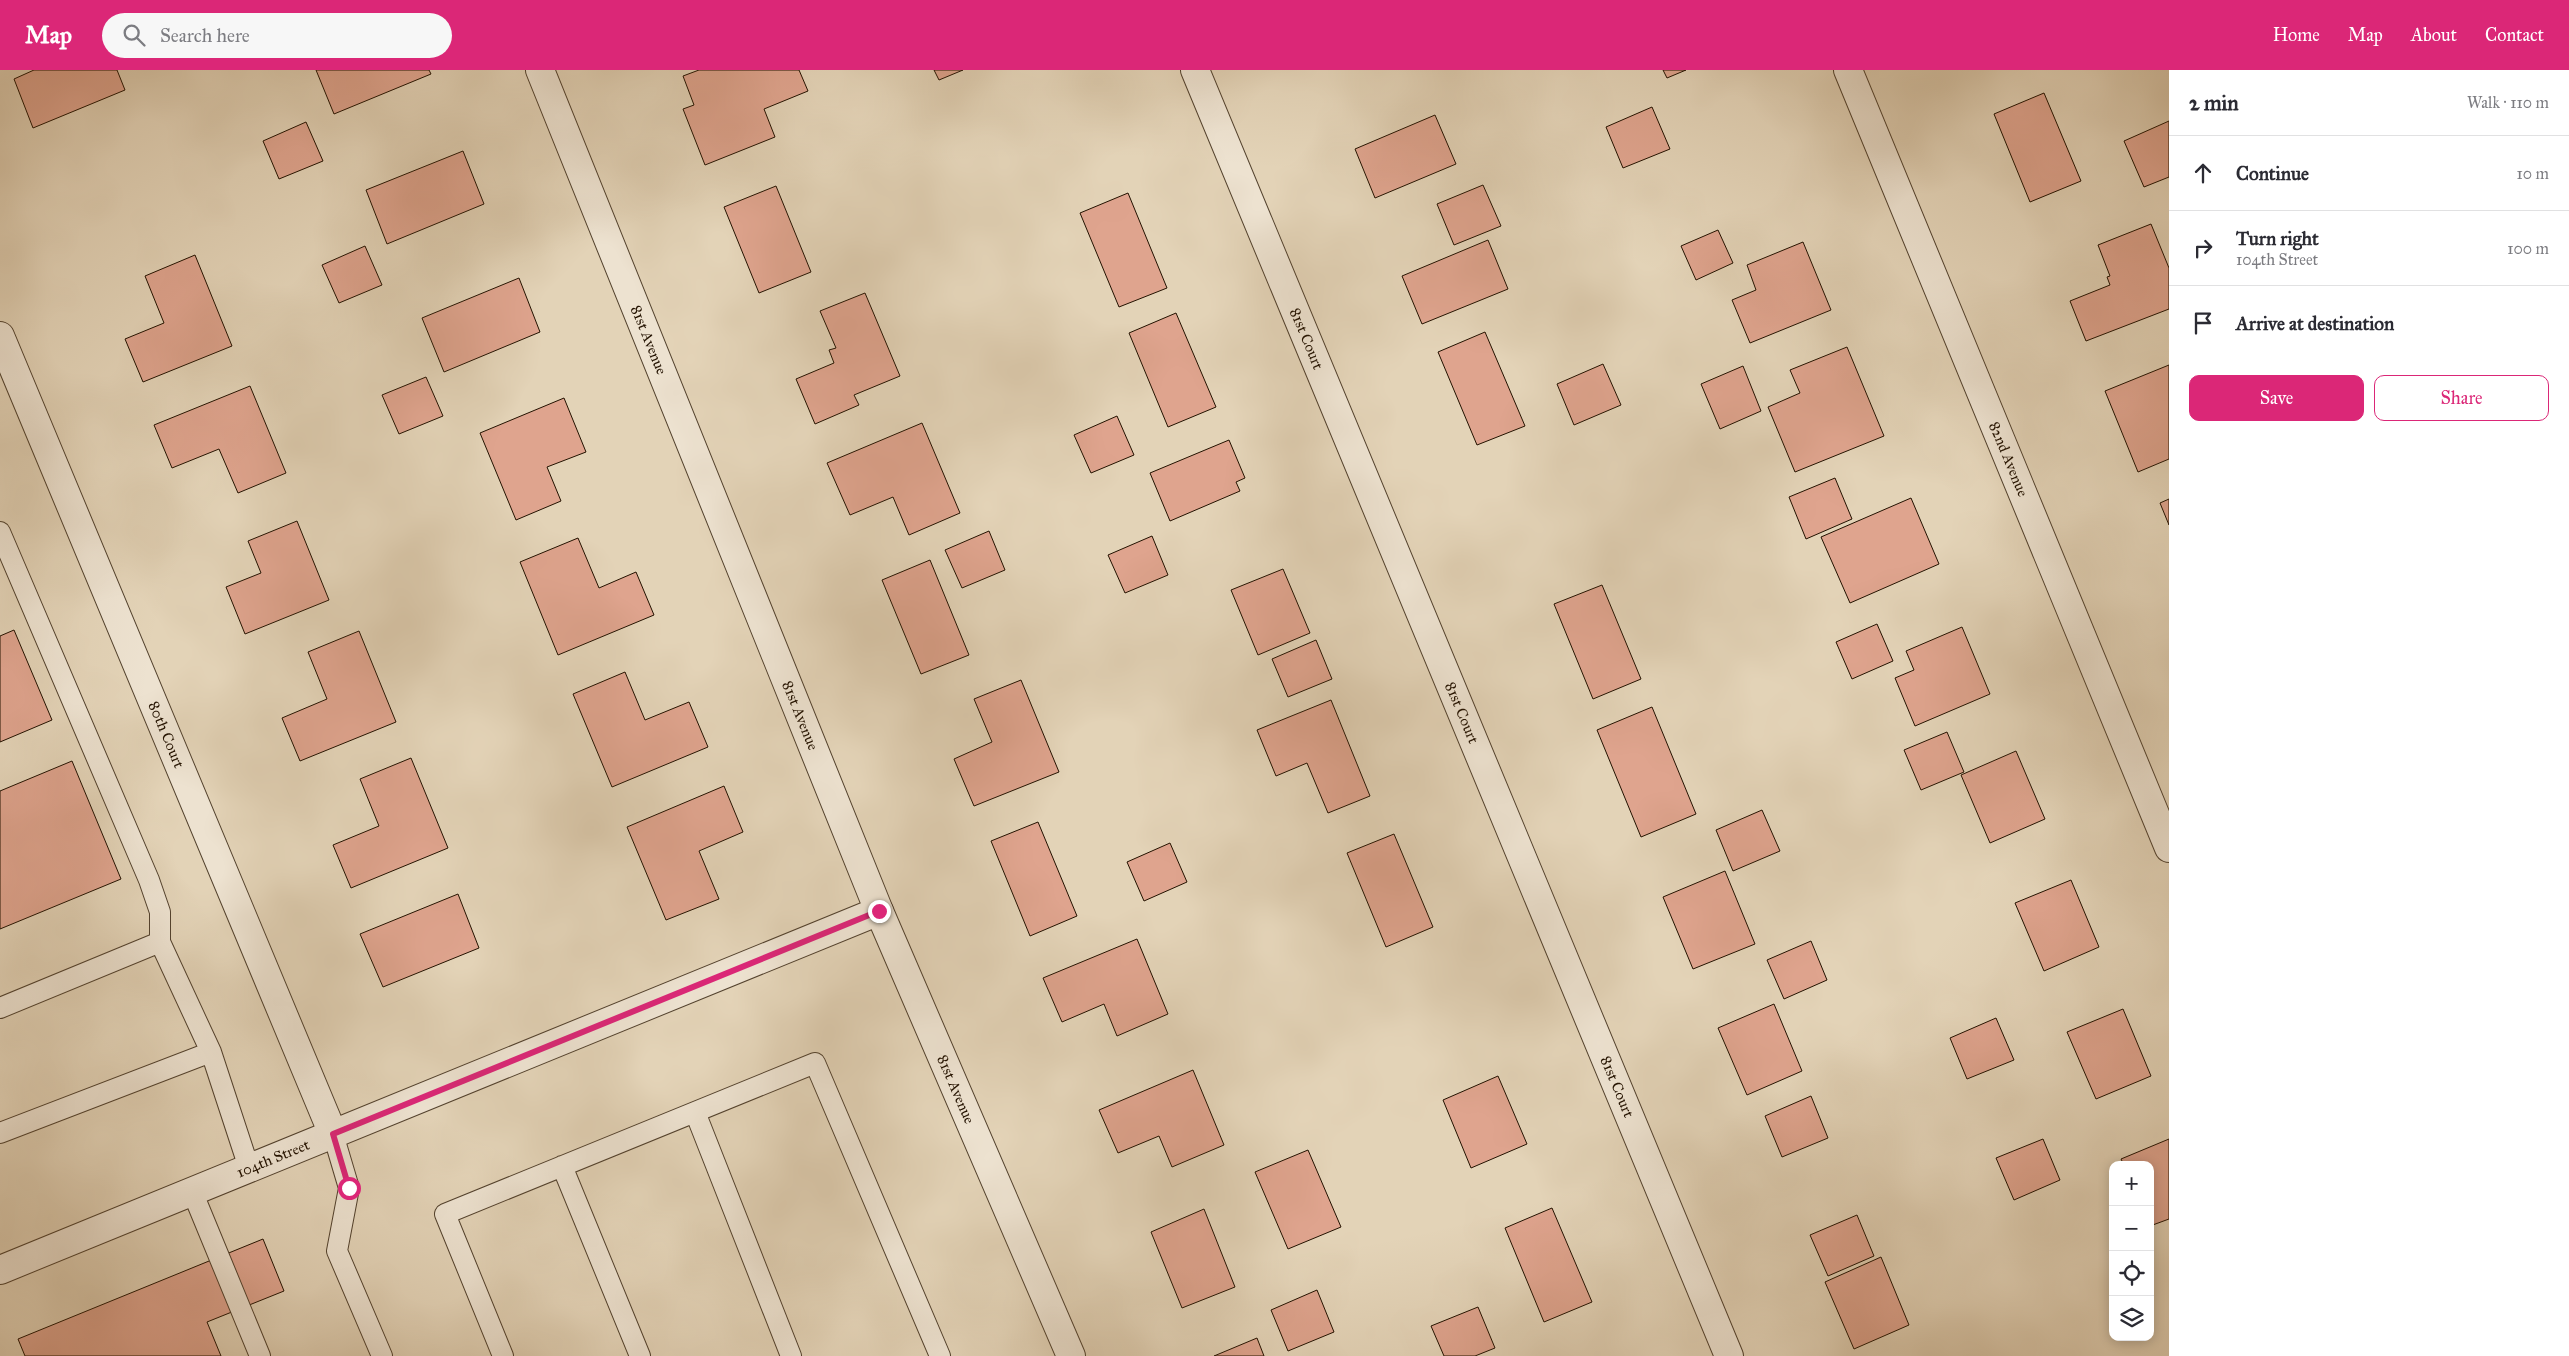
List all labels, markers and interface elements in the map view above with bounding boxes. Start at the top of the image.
search box [102,13,452,58]
text: Map [25,20,72,50]
icon: search [120,21,148,49]
text: Search here [160,24,250,47]
text: Home [2273,24,2320,46]
text: Map [2348,24,2383,46]
text: About [2411,24,2457,46]
text: Contact [2485,24,2544,46]
text: 2 min [2189,90,2239,116]
text: Walk · 110 m [2467,93,2549,112]
icon: ahead [2189,159,2217,187]
text: Continue [2236,162,2309,185]
text: 10 m [2517,164,2549,183]
text: Turn right [2236,227,2319,250]
icon: right [2189,234,2217,262]
text: 100 m [2507,239,2549,258]
text: 104th Street [2236,250,2318,269]
street label: 81st Avenue [627,303,671,377]
street label: 81st Court [1286,305,1328,373]
icon: arrive [2189,309,2217,337]
text: Arrive at destination [2236,312,2394,335]
button: Save [2189,375,2364,421]
button: Share [2374,375,2549,421]
street label: 82nd Avenue [1985,419,2032,499]
street label: 81st Avenue [778,678,822,753]
street label: 81st Court [1441,679,1483,747]
street label: 80th Court [144,699,189,771]
route end [868,900,891,923]
street label: 81st Avenue [933,1052,979,1126]
street label: 81st Court [1596,1053,1638,1121]
street label: 104th Street [234,1135,313,1181]
map controls [2109,1161,2154,1341]
button: + [2109,1161,2154,1206]
route start [338,1177,361,1200]
button: − [2109,1206,2154,1251]
button: locate [2109,1251,2154,1296]
button: layers [2109,1296,2154,1341]

